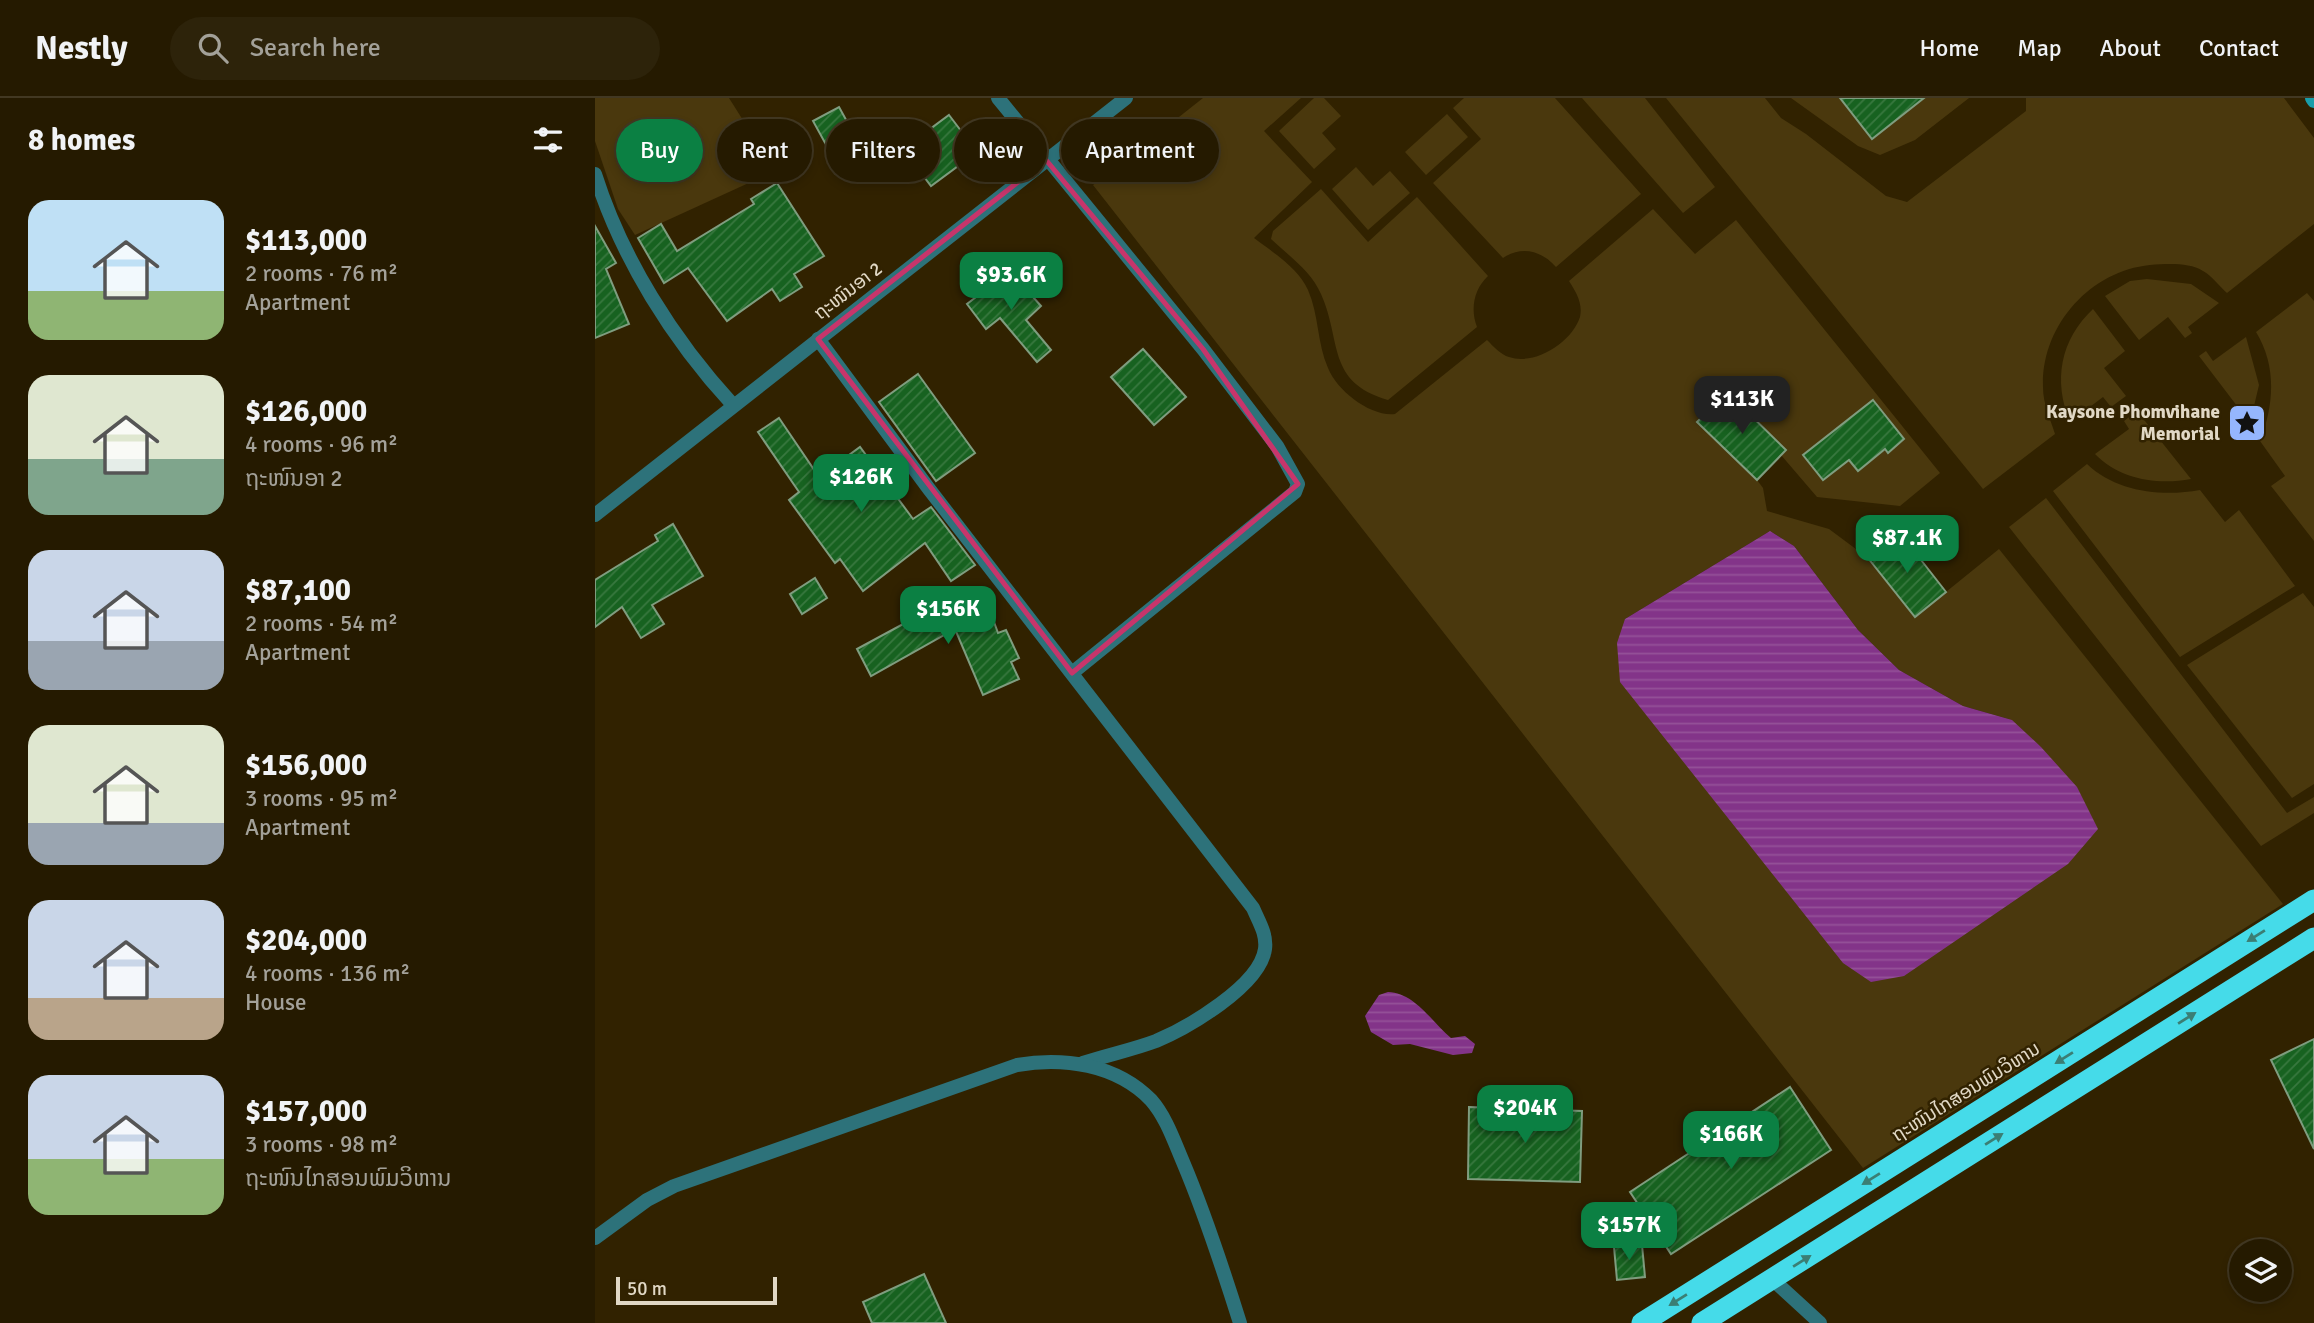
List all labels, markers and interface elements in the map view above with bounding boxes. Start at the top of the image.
search box [170,17,660,80]
text: Nestly [35,28,128,69]
icon: search [194,29,232,67]
text: Search here [250,32,381,64]
text: Home [1919,33,1979,63]
text: Map [2017,33,2062,63]
text: About [2100,33,2161,63]
text: Contact [2199,33,2279,63]
chip: Buy [616,119,703,182]
chip: Rent [717,119,812,182]
chip: Filters [826,119,940,182]
chip: New [954,119,1047,182]
chip: Apartment [1061,119,1219,182]
icon: filters [529,121,567,159]
text: 8 homes [28,122,135,159]
text: $113,000 [245,222,367,259]
icon: home [84,228,168,312]
pin: $93.6K [954,252,1068,312]
street label: ຖະໜົນອາ 2 [809,257,887,325]
text: 2 rooms · 76 m² [245,259,398,288]
text: $93.6K [976,260,1046,289]
text: Apartment [245,288,350,317]
pin: $113K [1693,376,1791,436]
text: $113K [1710,384,1774,413]
text: $126,000 [245,393,367,430]
place label: Kaysone Phomvihane Memorial [2046,400,2220,446]
place icon: Kaysone Phomvihane Memorial [2226,402,2268,444]
icon: home [84,403,168,487]
text: 4 rooms · 96 m² [245,430,398,459]
pin: $126K [812,454,910,514]
text: $126K [829,462,893,491]
text: ຖະໜົນອາ 2 [245,464,343,493]
pin: $87.1K [1850,516,1964,575]
text: $87.1K [1872,523,1942,552]
text: $87,100 [245,572,351,609]
icon: home [84,578,168,662]
pin: $156K [899,587,997,646]
text: $156K [916,594,980,623]
text: 2 rooms · 54 m² [245,609,398,638]
text: Apartment [245,638,350,667]
text: $156,000 [245,747,367,784]
icon: home [84,753,168,837]
text: 3 rooms · 95 m² [245,784,398,813]
text: Apartment [245,813,350,842]
text: $204,000 [245,922,367,959]
icon: home [84,928,168,1012]
one-way arrow [2246,930,2266,943]
text: 4 rooms · 136 m² [245,959,410,988]
text: House [245,988,307,1017]
one-way arrow [2177,1012,2196,1025]
street label: ຖະໜົນໄກສອນພົມວິຫານ [1887,1037,2045,1147]
one-way arrow [2054,1051,2073,1064]
pin: $204K [1476,1086,1574,1145]
text: $157,000 [245,1093,367,1130]
text: $204K [1493,1093,1557,1122]
icon: home [84,1103,168,1187]
pin: $166K [1682,1112,1780,1171]
text: $166K [1699,1119,1763,1148]
text: 3 rooms · 98 m² [245,1130,398,1159]
one-way arrow [1984,1133,2004,1146]
text: ຖະໜົນໄກສອນພົມວິຫານ [245,1164,451,1193]
one-way arrow [1861,1172,1881,1185]
pin: $157K [1580,1202,1678,1262]
text: $157K [1597,1210,1661,1239]
map controls [2229,1239,2292,1302]
button: layers [2229,1239,2292,1302]
one-way arrow [1792,1254,1811,1267]
scale bar [616,1274,777,1306]
text: 50 m [627,1277,667,1301]
one-way arrow [1669,1294,1688,1307]

